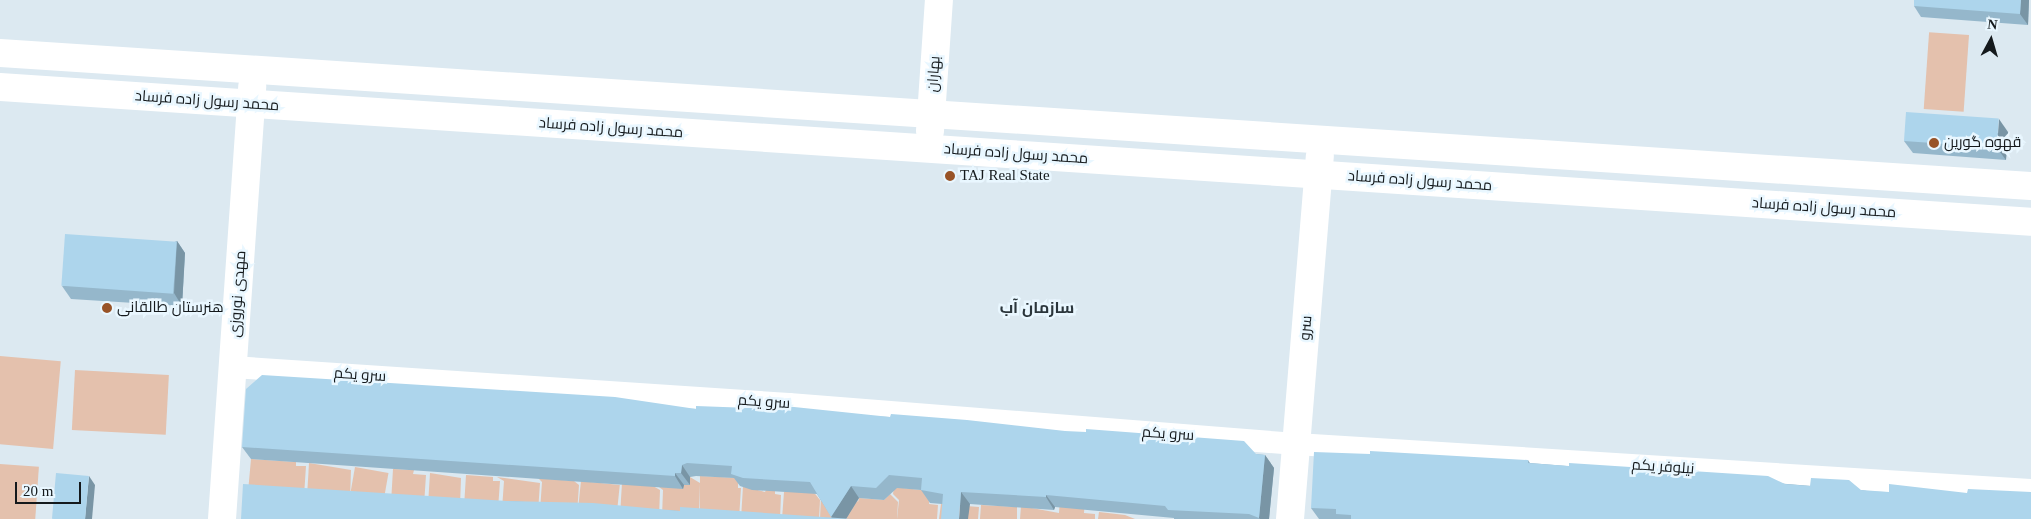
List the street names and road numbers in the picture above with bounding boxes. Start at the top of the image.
street label: بهاران [924,55,944,93]
street label: محمد رسول زاده فرساد [134,87,280,115]
street label: محمد رسول زاده فرساد [538,114,684,142]
street label: محمد رسول زاده فرساد [943,140,1089,168]
street label: محمد رسول زاده فرساد [1347,167,1493,195]
street label: محمد رسول زاده فرساد [1751,194,1897,222]
street label: مهدی نوروزی [226,250,250,338]
street label: سرو [1296,315,1316,341]
street label: سرو یکم [333,364,387,386]
street label: سرو یکم [737,391,791,413]
street label: سرو یکم [1141,423,1195,445]
street label: نیلوفر یکم [1631,456,1695,478]

